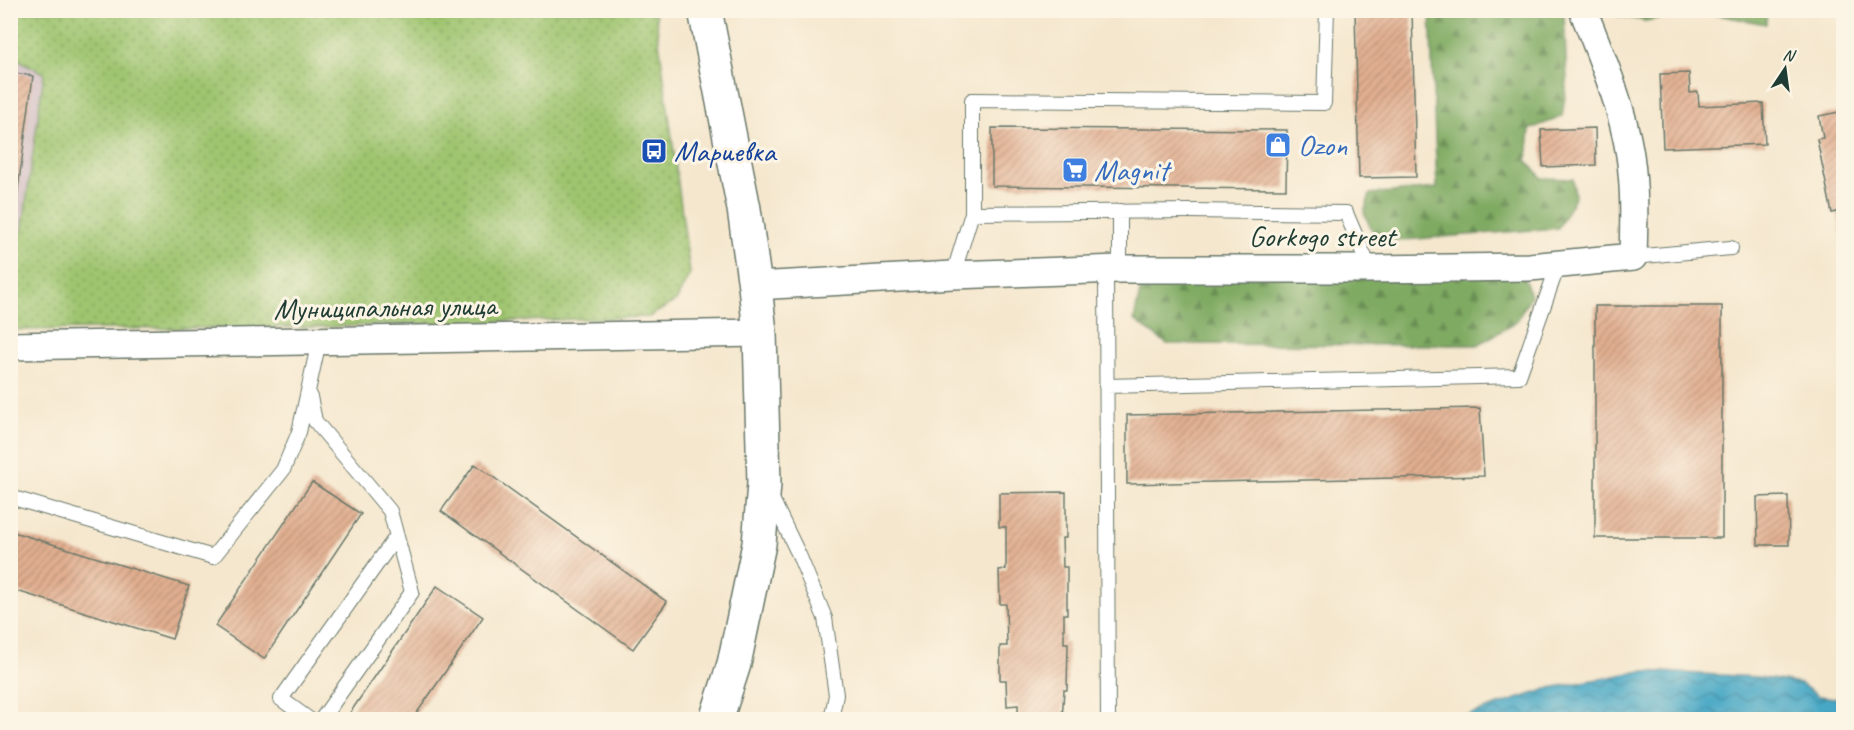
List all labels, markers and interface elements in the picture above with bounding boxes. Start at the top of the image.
north arrow [1755,39,1815,99]
text: N [1781,45,1798,67]
place label: Ozon [1298,126,1348,164]
shop icon: Ozon [1263,130,1293,160]
place label: Мариевка [674,132,777,170]
bus stop icon: Мариевка [639,136,669,166]
place label: Magnit [1094,151,1172,189]
supermarket icon: Magnit [1060,155,1090,185]
street label: Gorkogo street [1249,217,1398,255]
street label: Муниципальная улица [273,286,499,328]

